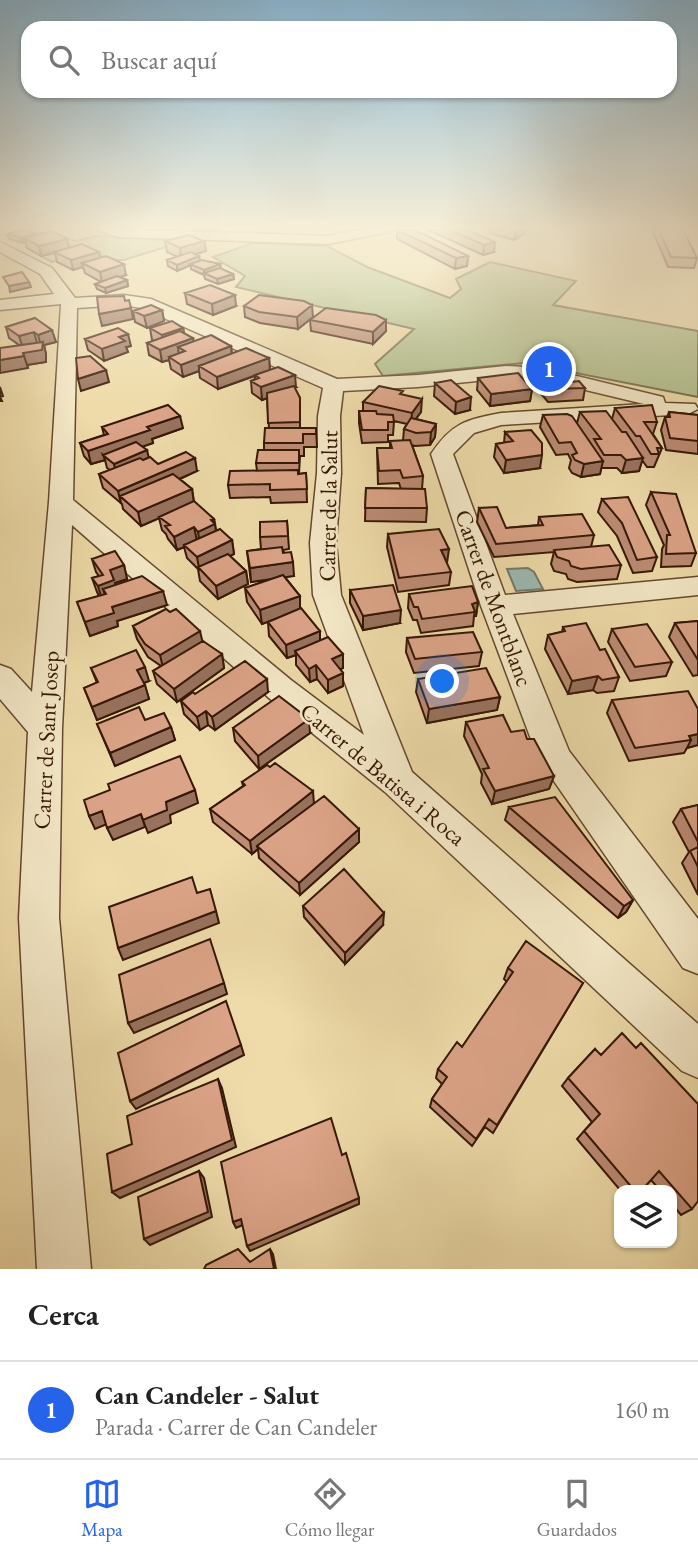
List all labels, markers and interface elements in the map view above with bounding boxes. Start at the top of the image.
search box [21,21,677,98]
icon: search [45,41,83,79]
text: Buscar aquí [101,43,217,77]
pin: 1 [526,343,572,395]
street label: Carrer de la Salut [312,429,344,582]
street label: Carrer de Montblanc [448,505,540,691]
street label: Carrer de Sant Josep [26,650,66,830]
your location [425,664,459,698]
street label: Carrer de Batista i Roca [294,696,473,853]
map controls [614,1185,677,1248]
button: layers [614,1185,677,1248]
text: Cerca [28,1295,99,1334]
text: Can Candeler - Salut [95,1378,319,1412]
text: 1 [45,1395,57,1425]
text: 160 m [614,1395,670,1425]
text: Parada · Carrer de Can Candeler [95,1412,377,1442]
tab: Mapa [81,1475,123,1542]
tab: Cómo llegar [285,1475,374,1542]
tab: Guardados [537,1475,617,1542]

